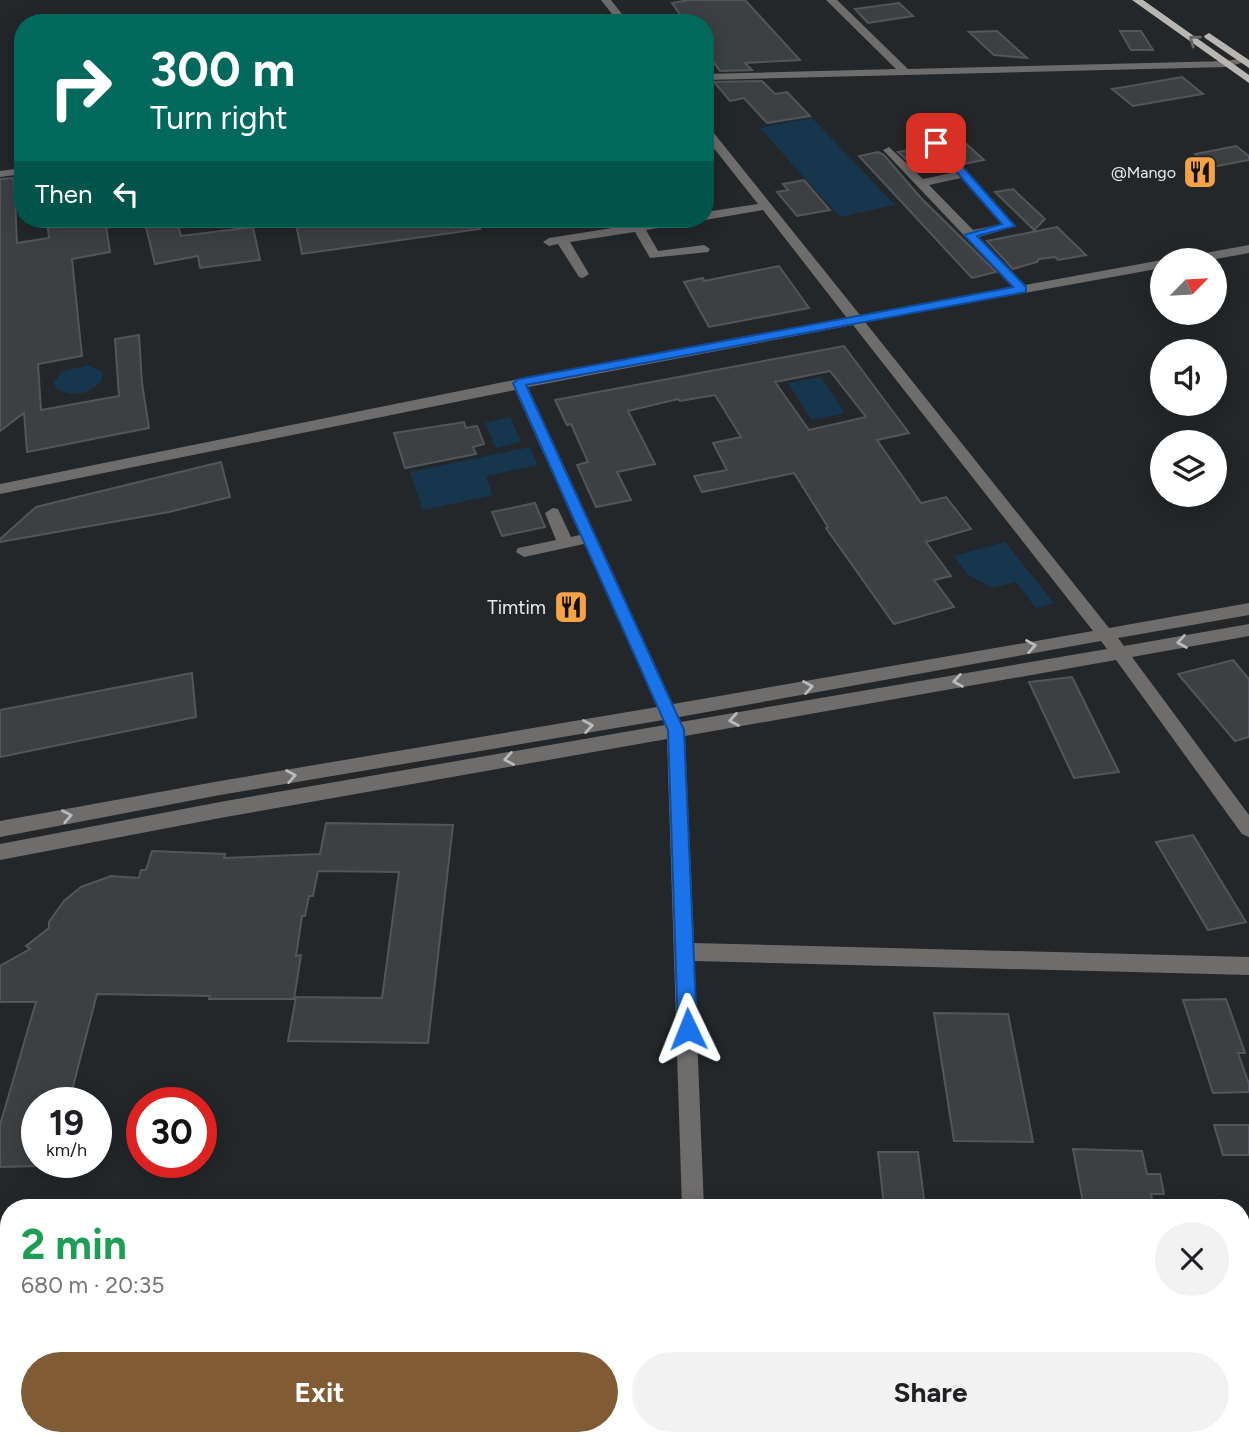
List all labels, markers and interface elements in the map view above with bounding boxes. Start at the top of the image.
one-way arrow [1189,36,1201,48]
text: 300 m [150,39,295,98]
icon: right [35,42,126,133]
text: Turn right [150,99,288,137]
pin [906,113,966,173]
icon: arrive [917,124,955,162]
restaurant icon: @Mango [1181,153,1219,191]
place label: @Mango [1111,163,1176,182]
icon: left [107,175,145,213]
text: Then [35,178,93,210]
north arrow [1150,248,1227,326]
map controls [1150,248,1227,507]
button: sound [1150,339,1227,416]
button: layers [1150,430,1227,507]
restaurant icon: Timtim [552,588,590,626]
place label: Timtim [487,596,546,619]
one-way arrow [1176,634,1188,649]
one-way arrow [1025,639,1037,654]
one-way arrow [952,673,964,688]
one-way arrow [802,680,814,695]
one-way arrow [728,712,739,727]
one-way arrow [582,719,594,734]
one-way arrow [503,751,515,766]
one-way arrow [285,769,297,784]
one-way arrow [61,810,73,825]
position arrow [651,992,725,1066]
speed limit sign: 30 [126,1087,217,1178]
text: 19 [49,1102,84,1144]
text: km/h [46,1139,87,1161]
text: 2 min [21,1219,127,1270]
button: close [1155,1222,1229,1296]
text: 680 m · 20:35 [21,1271,165,1299]
button: Exit [21,1352,618,1432]
button: Share [632,1352,1229,1432]

